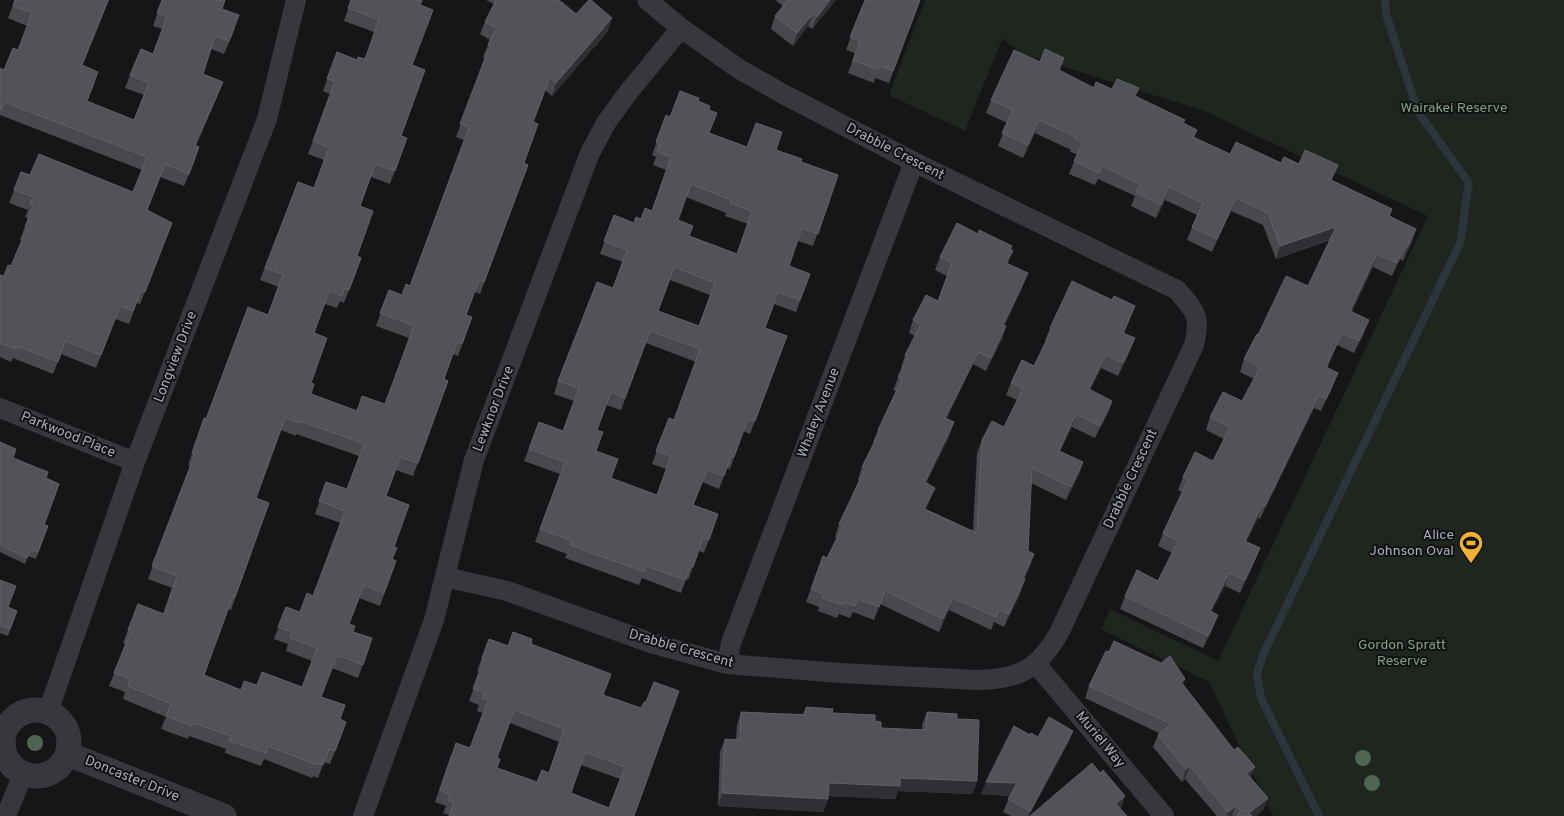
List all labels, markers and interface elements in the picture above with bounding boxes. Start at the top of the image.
park label: Wairakei Reserve [1401,100,1507,117]
street label: Drabble Crescent [843,120,947,184]
street label: Longview Drive [151,309,201,405]
street label: Lewknor Drive [470,364,518,454]
street label: Whaley Avenue [794,366,844,460]
street label: Parkwood Place [18,408,118,462]
street label: Drabble Crescent [1100,426,1162,532]
place label: Alice Johnson Oval [1369,527,1454,560]
sports icon: Alice Johnson Oval [1458,530,1484,564]
street label: Drabble Crescent [627,626,735,672]
park label: Gordon Spratt Reserve [1358,637,1446,670]
street label: Muriel Way [1071,708,1129,772]
street label: Doncaster Drive [82,752,182,806]

